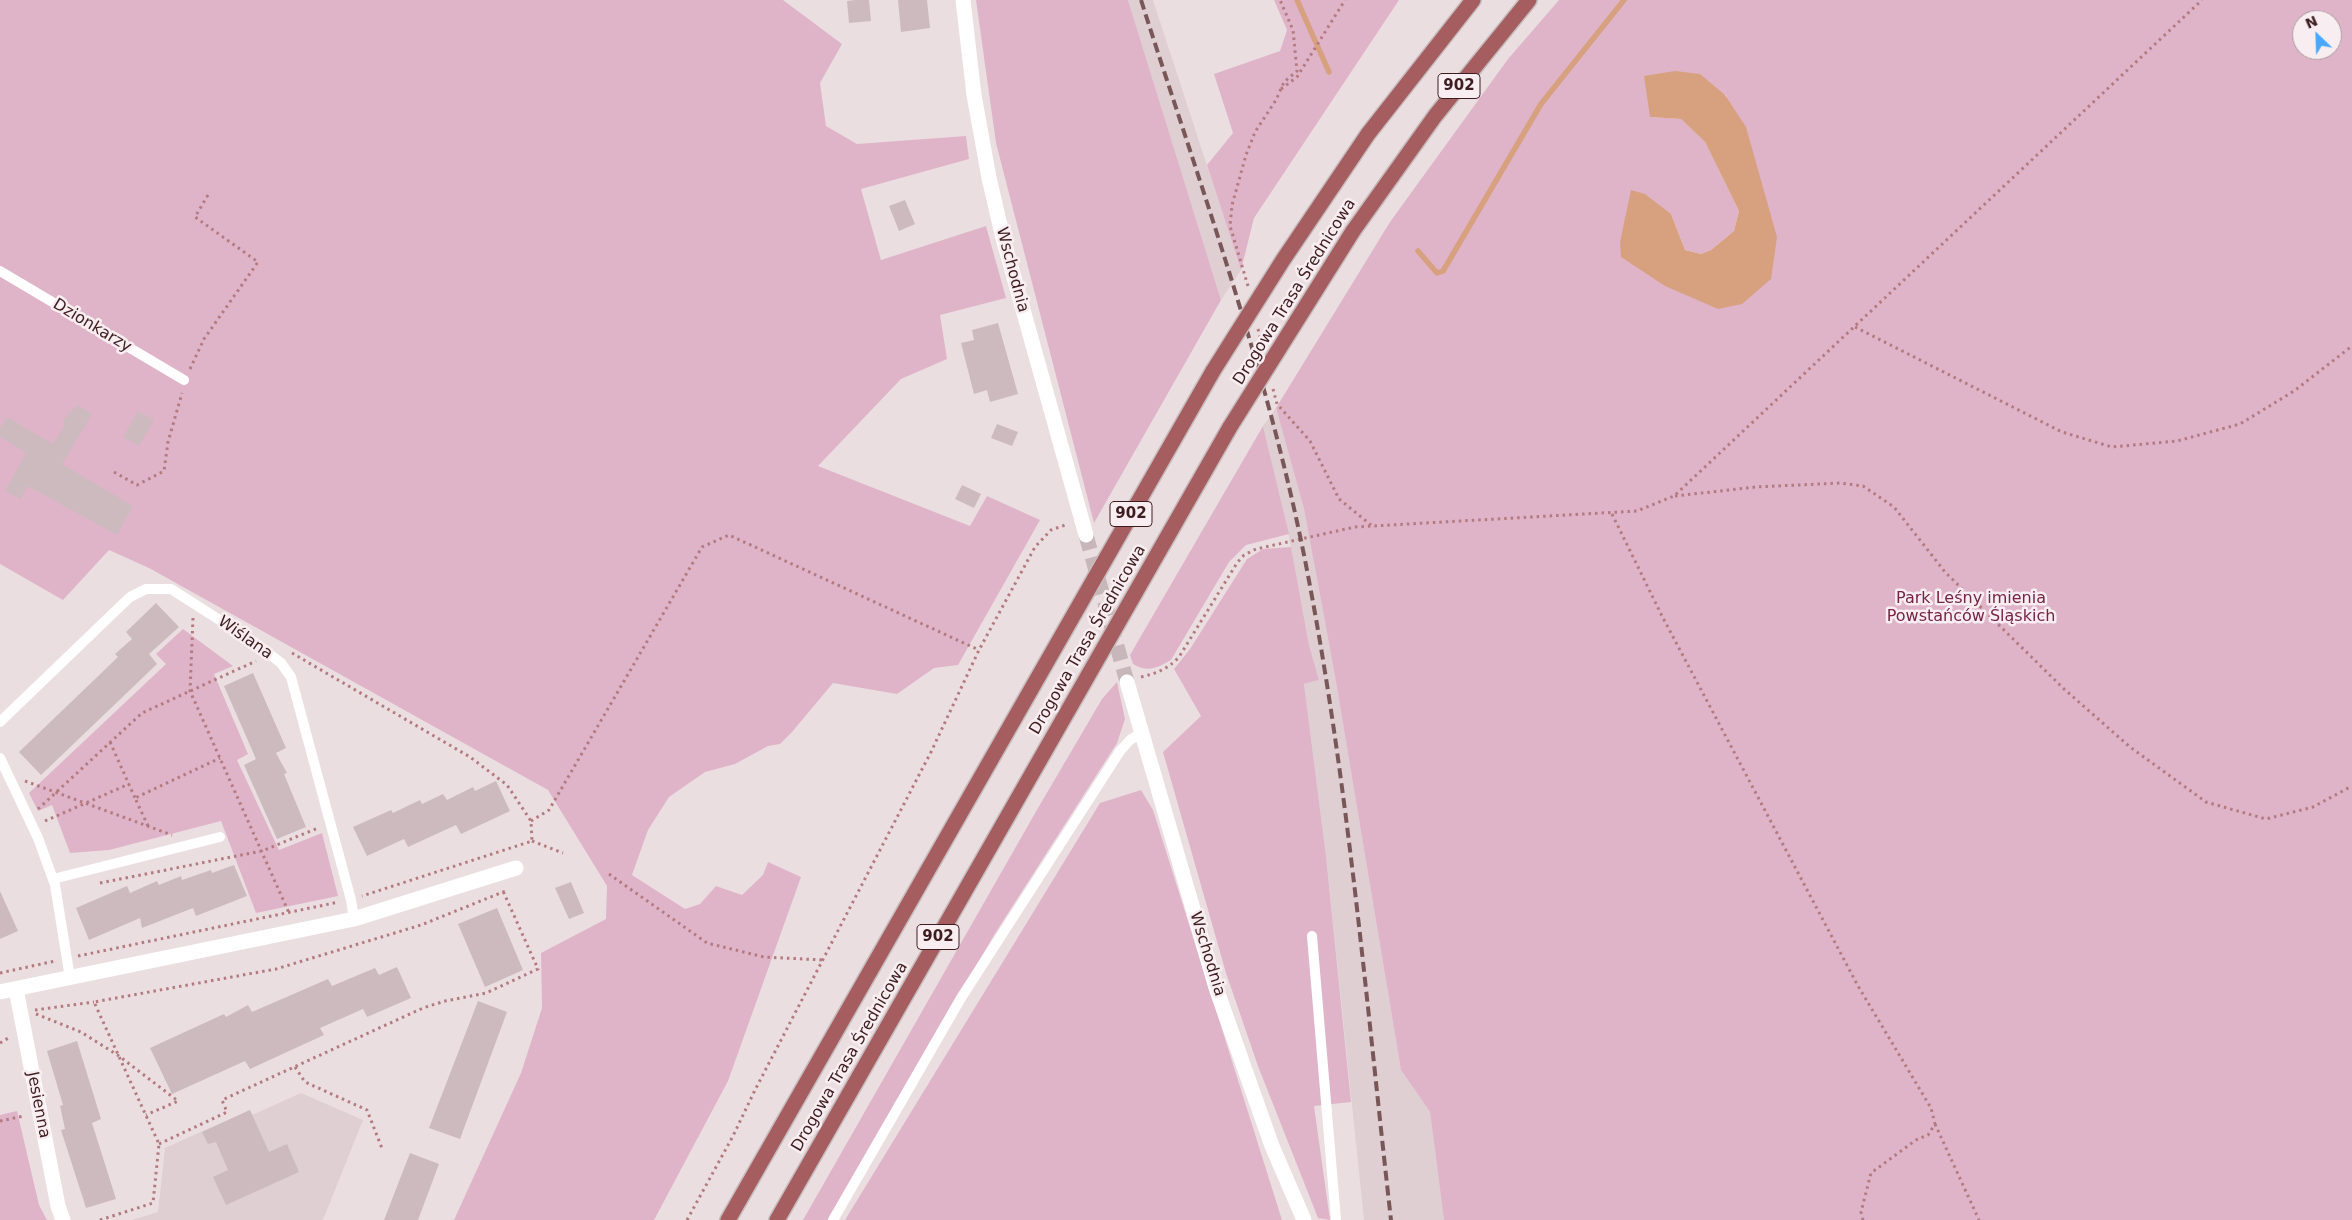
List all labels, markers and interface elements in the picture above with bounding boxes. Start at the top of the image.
north arrow [2292,10,2342,60]
text: N [2303,13,2320,32]
road number: 902 [1438,74,1480,98]
street label: Drogowa Trasa Średnicowa [1230,195,1360,389]
street label: Wschodnia [991,225,1033,315]
street label: Dzionkarzy [49,295,135,357]
road number: 902 [1110,502,1152,526]
street label: Drogowa Trasa Średnicowa [1026,542,1150,738]
park label: Park Leśny imienia Powstańców Śląskich [1887,589,2055,627]
street label: Wiślana [214,612,276,664]
street label: Wschodnia [1185,909,1229,999]
road number: 902 [917,924,959,950]
street label: Drogowa Trasa Średnicowa [788,959,912,1155]
street label: Jesienna [22,1070,54,1140]

